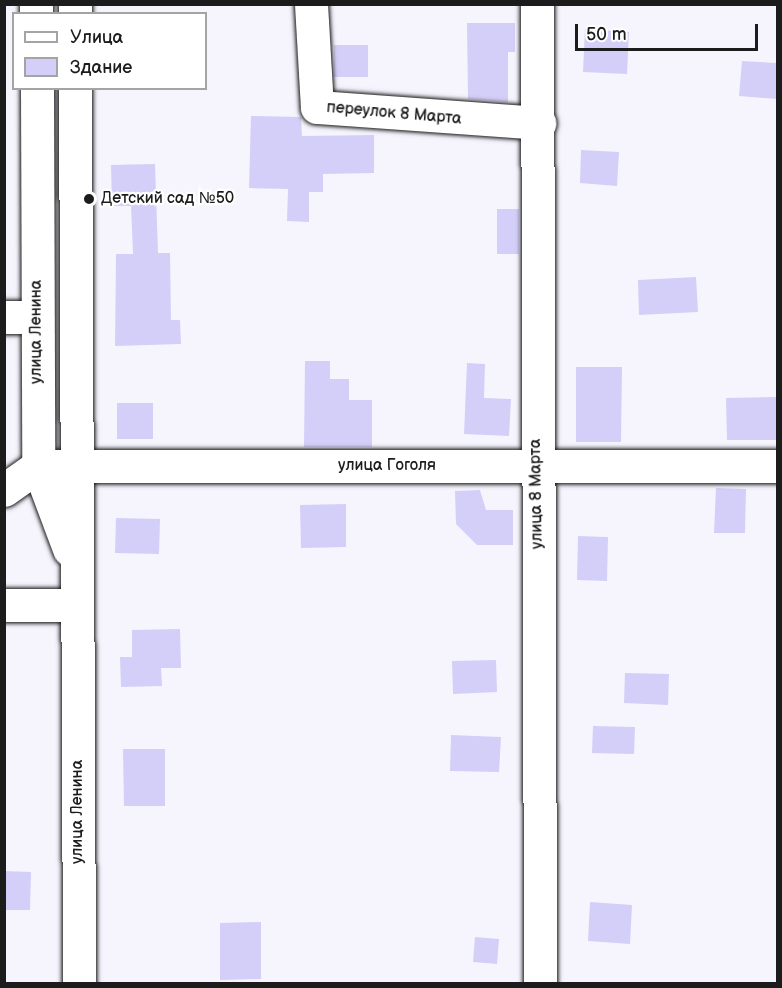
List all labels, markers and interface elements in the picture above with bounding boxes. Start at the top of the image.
legend [12,12,207,90]
scale bar [578,12,761,50]
text: 50 m [586,24,627,45]
text: Улица [70,27,123,48]
text: Здание [70,57,132,78]
street label: переулок 8 Марта [326,99,462,129]
place label: Детский сад №50 [101,189,234,209]
marker: Детский сад №50 [82,192,96,206]
street label: улица Ленина [27,280,47,384]
street label: улица 8 Марта [526,439,548,549]
street label: улица Гоголя [338,456,436,476]
street label: улица Ленина [68,760,88,864]

